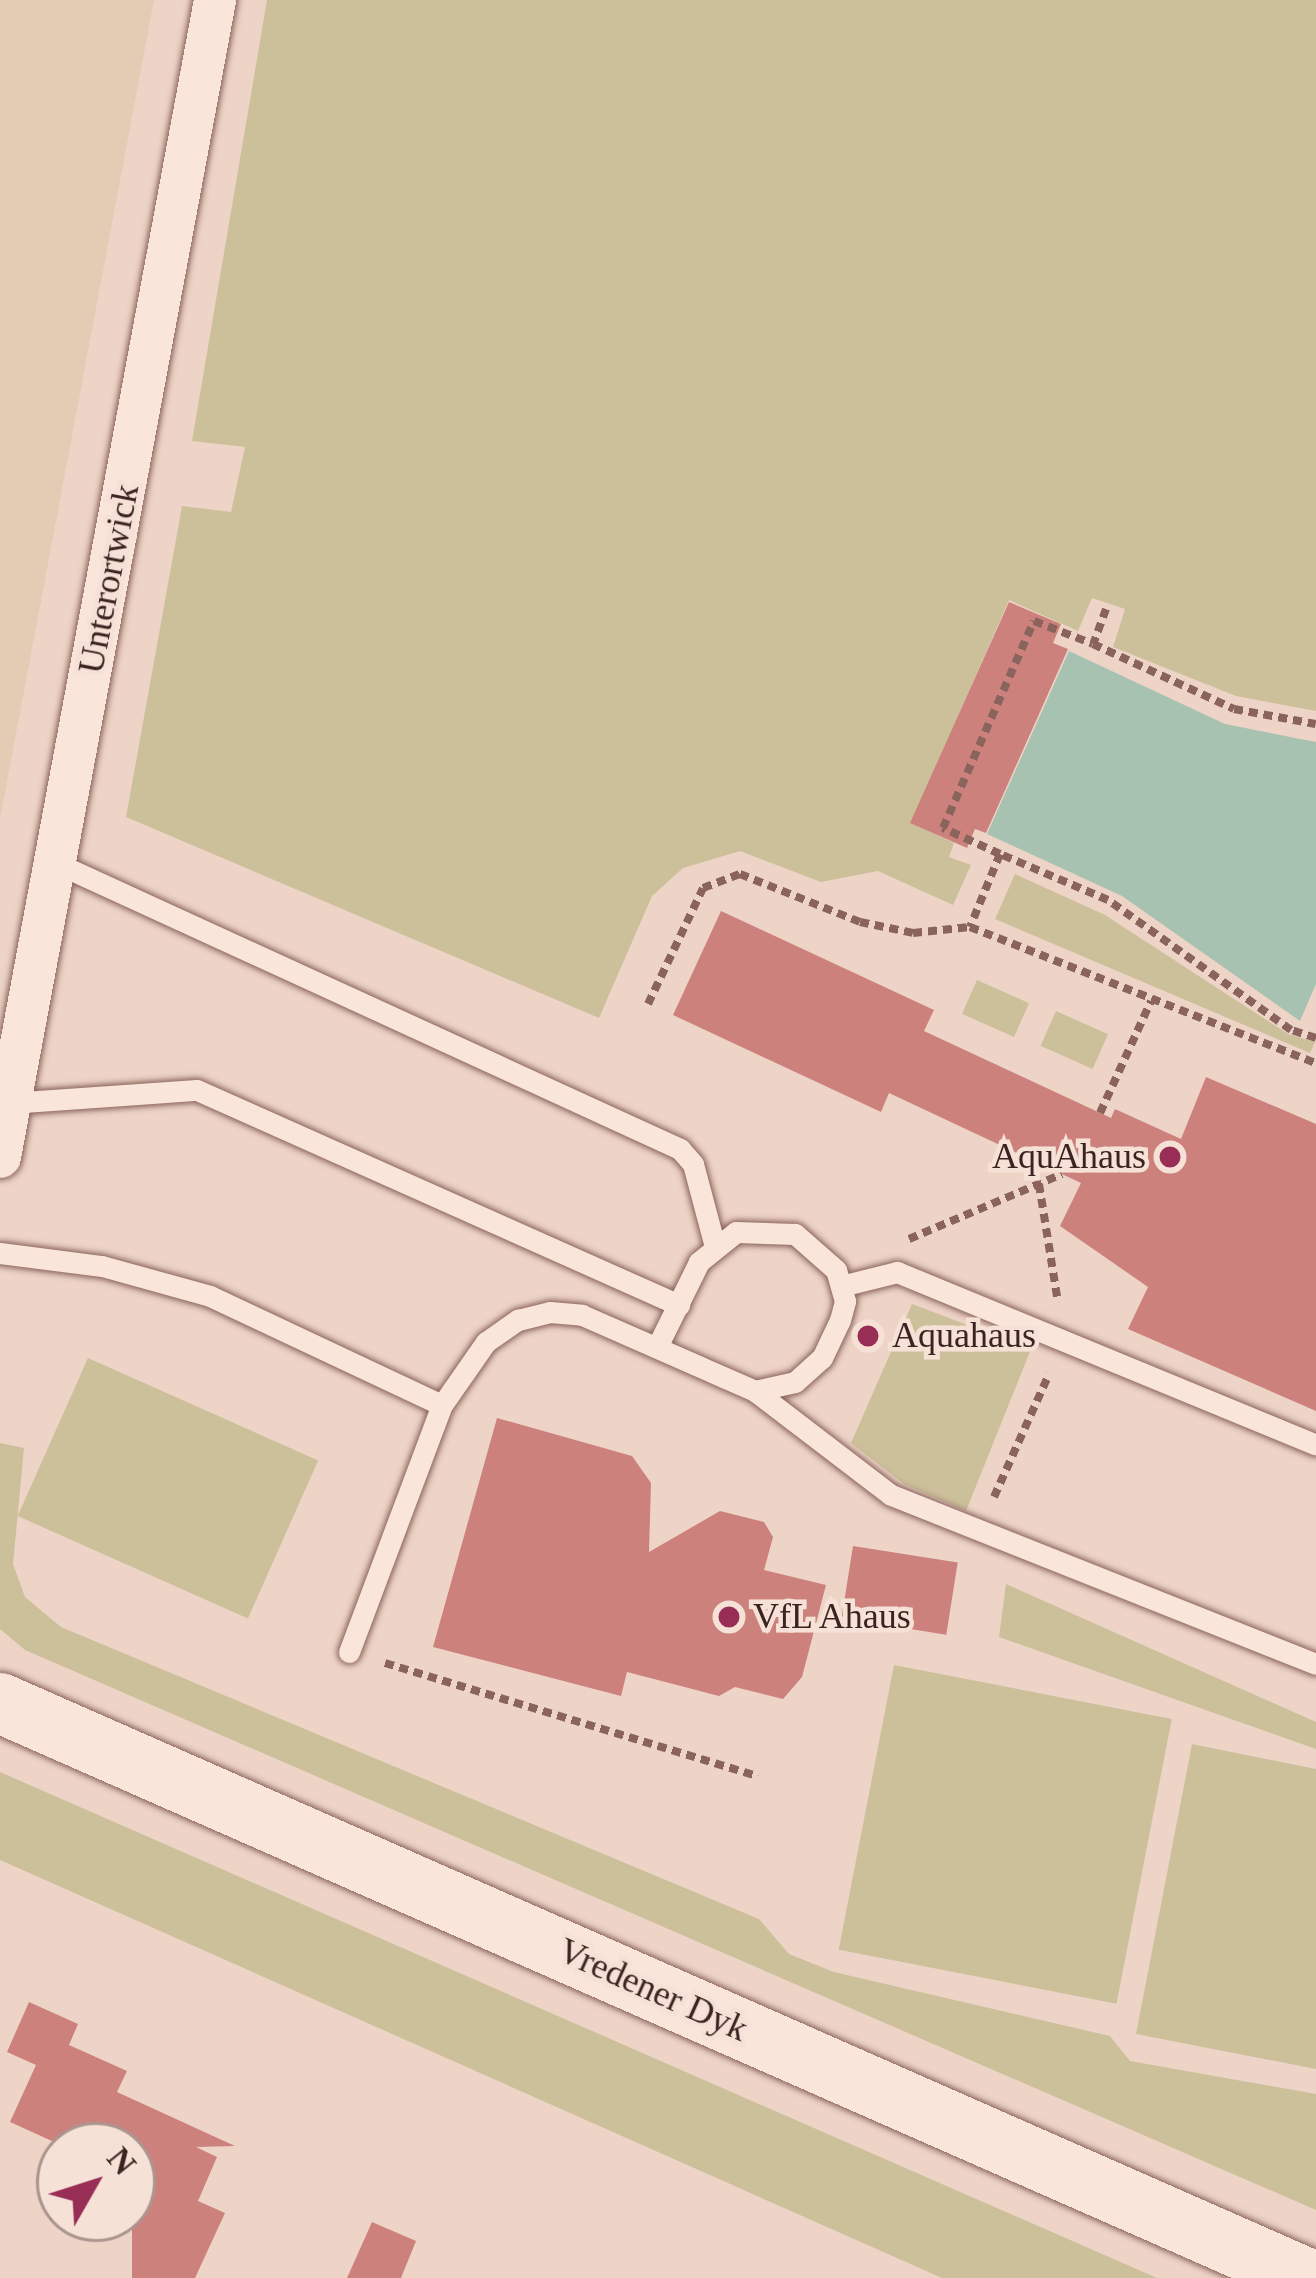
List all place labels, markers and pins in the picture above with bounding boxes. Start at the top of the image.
place label: AquAhaus [992,1135,1146,1179]
marker: AquAhaus [1157,1144,1183,1170]
place label: Aquahaus [892,1314,1036,1358]
marker: Aquahaus [855,1323,881,1349]
place label: VfL Ahaus [753,1595,914,1639]
marker: VfL Ahaus [716,1604,742,1630]

